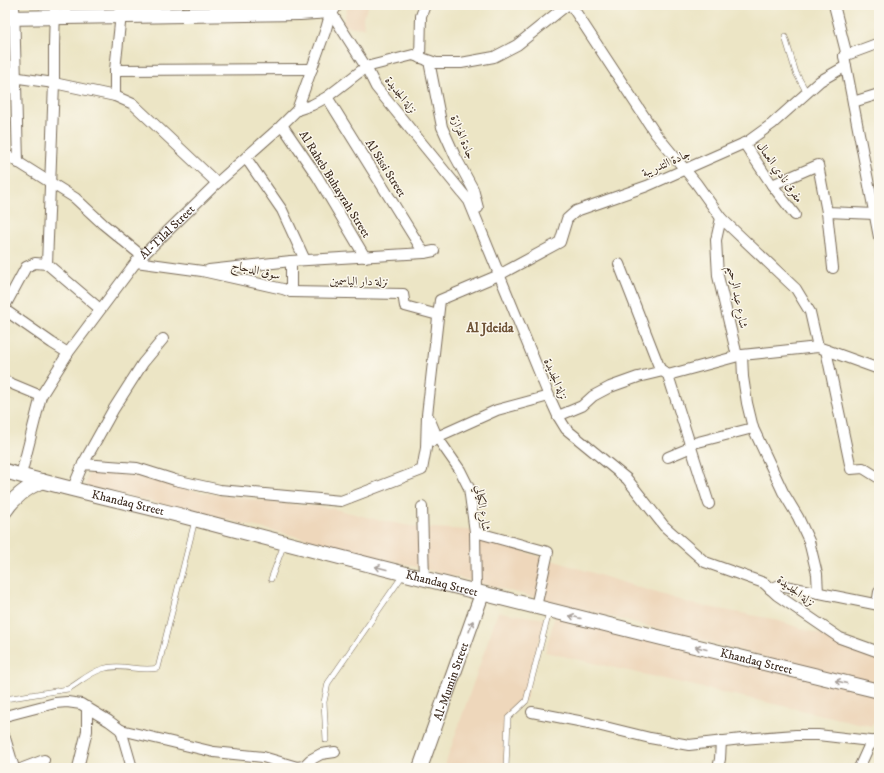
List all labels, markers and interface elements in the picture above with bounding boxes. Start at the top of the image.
street label: نزلة الجديدة [381,73,420,117]
street label: جادة الهزازة [447,113,478,162]
street label: Al Raheb Buhayrah Street [295,128,374,241]
street label: Al Sissi Street [362,137,409,200]
street label: مفرق نادي العمال [751,139,806,207]
street label: جادة التدريبة [640,146,693,181]
street label: Al-Tilal Street [136,202,198,263]
street label: سوق الدجاج [229,258,282,286]
street label: شارع عبد الرحيم [720,264,751,331]
street label: نزلة دار الياسمين [329,273,389,290]
district label: Al Jdeida [465,320,514,337]
street label: نزلة الجديدة [540,356,571,402]
street label: شارع الكيالي [468,484,494,533]
street label: Khandaq Street [90,487,166,519]
one-way arrow [375,564,388,571]
street label: Khandaq Street [404,567,480,600]
street label: نزلة الجديدة [774,572,818,611]
one-way arrow [569,613,582,620]
one-way arrow [467,620,475,632]
street label: Al-Mumin Street [431,640,472,723]
one-way arrow [695,643,708,651]
street label: Khandaq Street [719,646,794,678]
one-way arrow [835,678,848,685]

